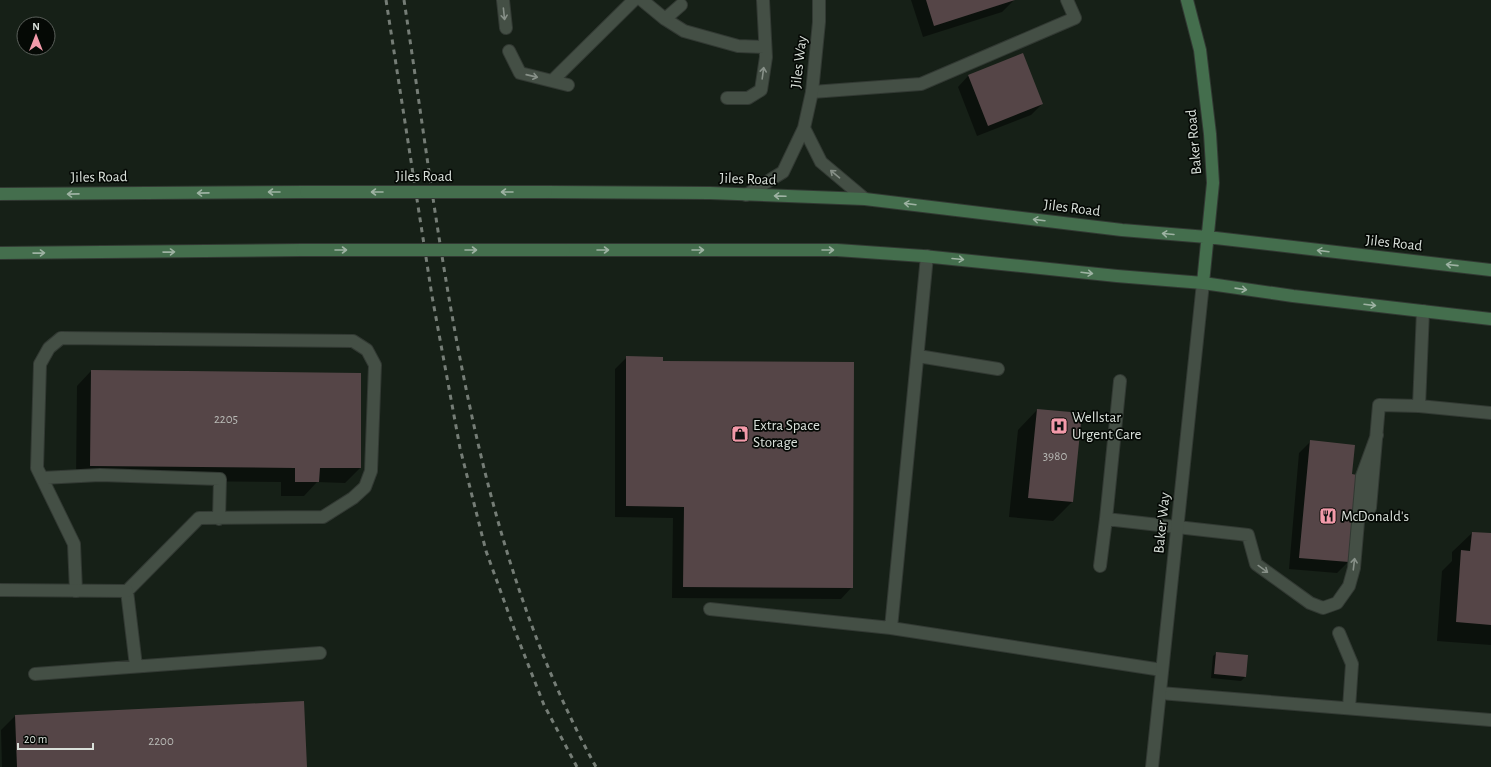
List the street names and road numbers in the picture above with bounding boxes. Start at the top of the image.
street label: Jiles Way [788,34,810,89]
street label: Baker Road [1184,108,1204,175]
street label: Jiles Road [70,169,128,185]
street label: Jiles Road [396,169,453,184]
street label: Jiles Road [719,171,777,187]
street label: Jiles Road [1043,197,1101,219]
street label: Jiles Road [1365,233,1423,253]
street label: Baker Way [1151,491,1173,554]

